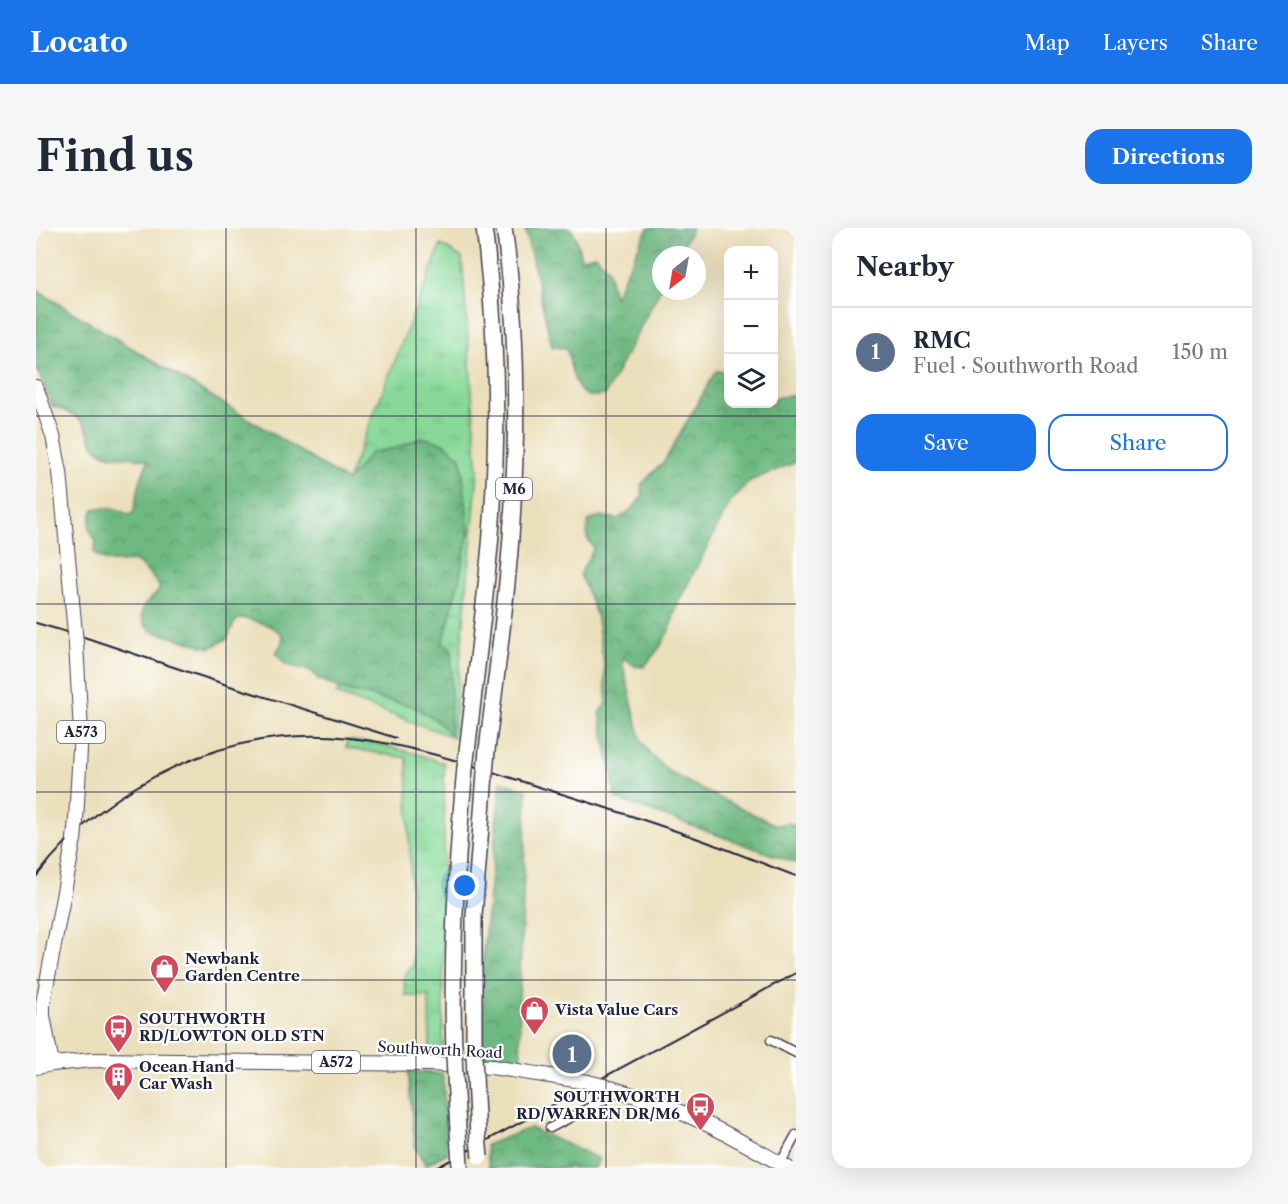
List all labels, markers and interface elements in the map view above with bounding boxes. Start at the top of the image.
text: Locato [30,25,128,59]
text: Map [1025,30,1070,55]
text: Layers [1103,30,1168,55]
text: Share [1201,30,1258,55]
button: Directions [1085,129,1252,184]
text: Find us [36,130,194,182]
north arrow [652,246,706,300]
map controls [724,246,778,408]
button: + [724,246,778,300]
text: Nearby [856,251,954,283]
button: − [724,300,778,354]
text: RMC [913,327,971,354]
text: 1 [871,340,880,364]
text: 150 m [1172,340,1228,364]
button: layers [724,354,778,408]
text: Fuel · Southworth Road [913,354,1138,378]
button: Save [856,414,1036,471]
button: Share [1048,414,1228,471]
road number: M6 [496,478,532,500]
road number: A573 [57,721,105,743]
your location [450,871,479,900]
place label: Newbank Garden Centre [185,949,300,985]
shop icon: Newbank Garden Centre [148,952,180,994]
shop icon: Vista Value Cars [518,994,550,1036]
place label: Vista Value Cars [554,1000,678,1019]
place label: SOUTHWORTH RD/LOWTON OLD STN [139,1009,325,1045]
bus stop icon: SOUTHWORTH RD/LOWTON OLD STN [102,1012,134,1054]
pin: 1 [552,1032,592,1076]
street label: Southworth Road [377,1037,503,1062]
road number: A572 [312,1051,360,1073]
place label: Ocean Hand Car Wash [139,1057,234,1093]
building icon: Ocean Hand Car Wash [102,1060,134,1102]
place label: SOUTHWORTH RD/WARREN DR/M6 [516,1087,680,1123]
bus stop icon: SOUTHWORTH RD/WARREN DR/M6 [685,1090,717,1132]

